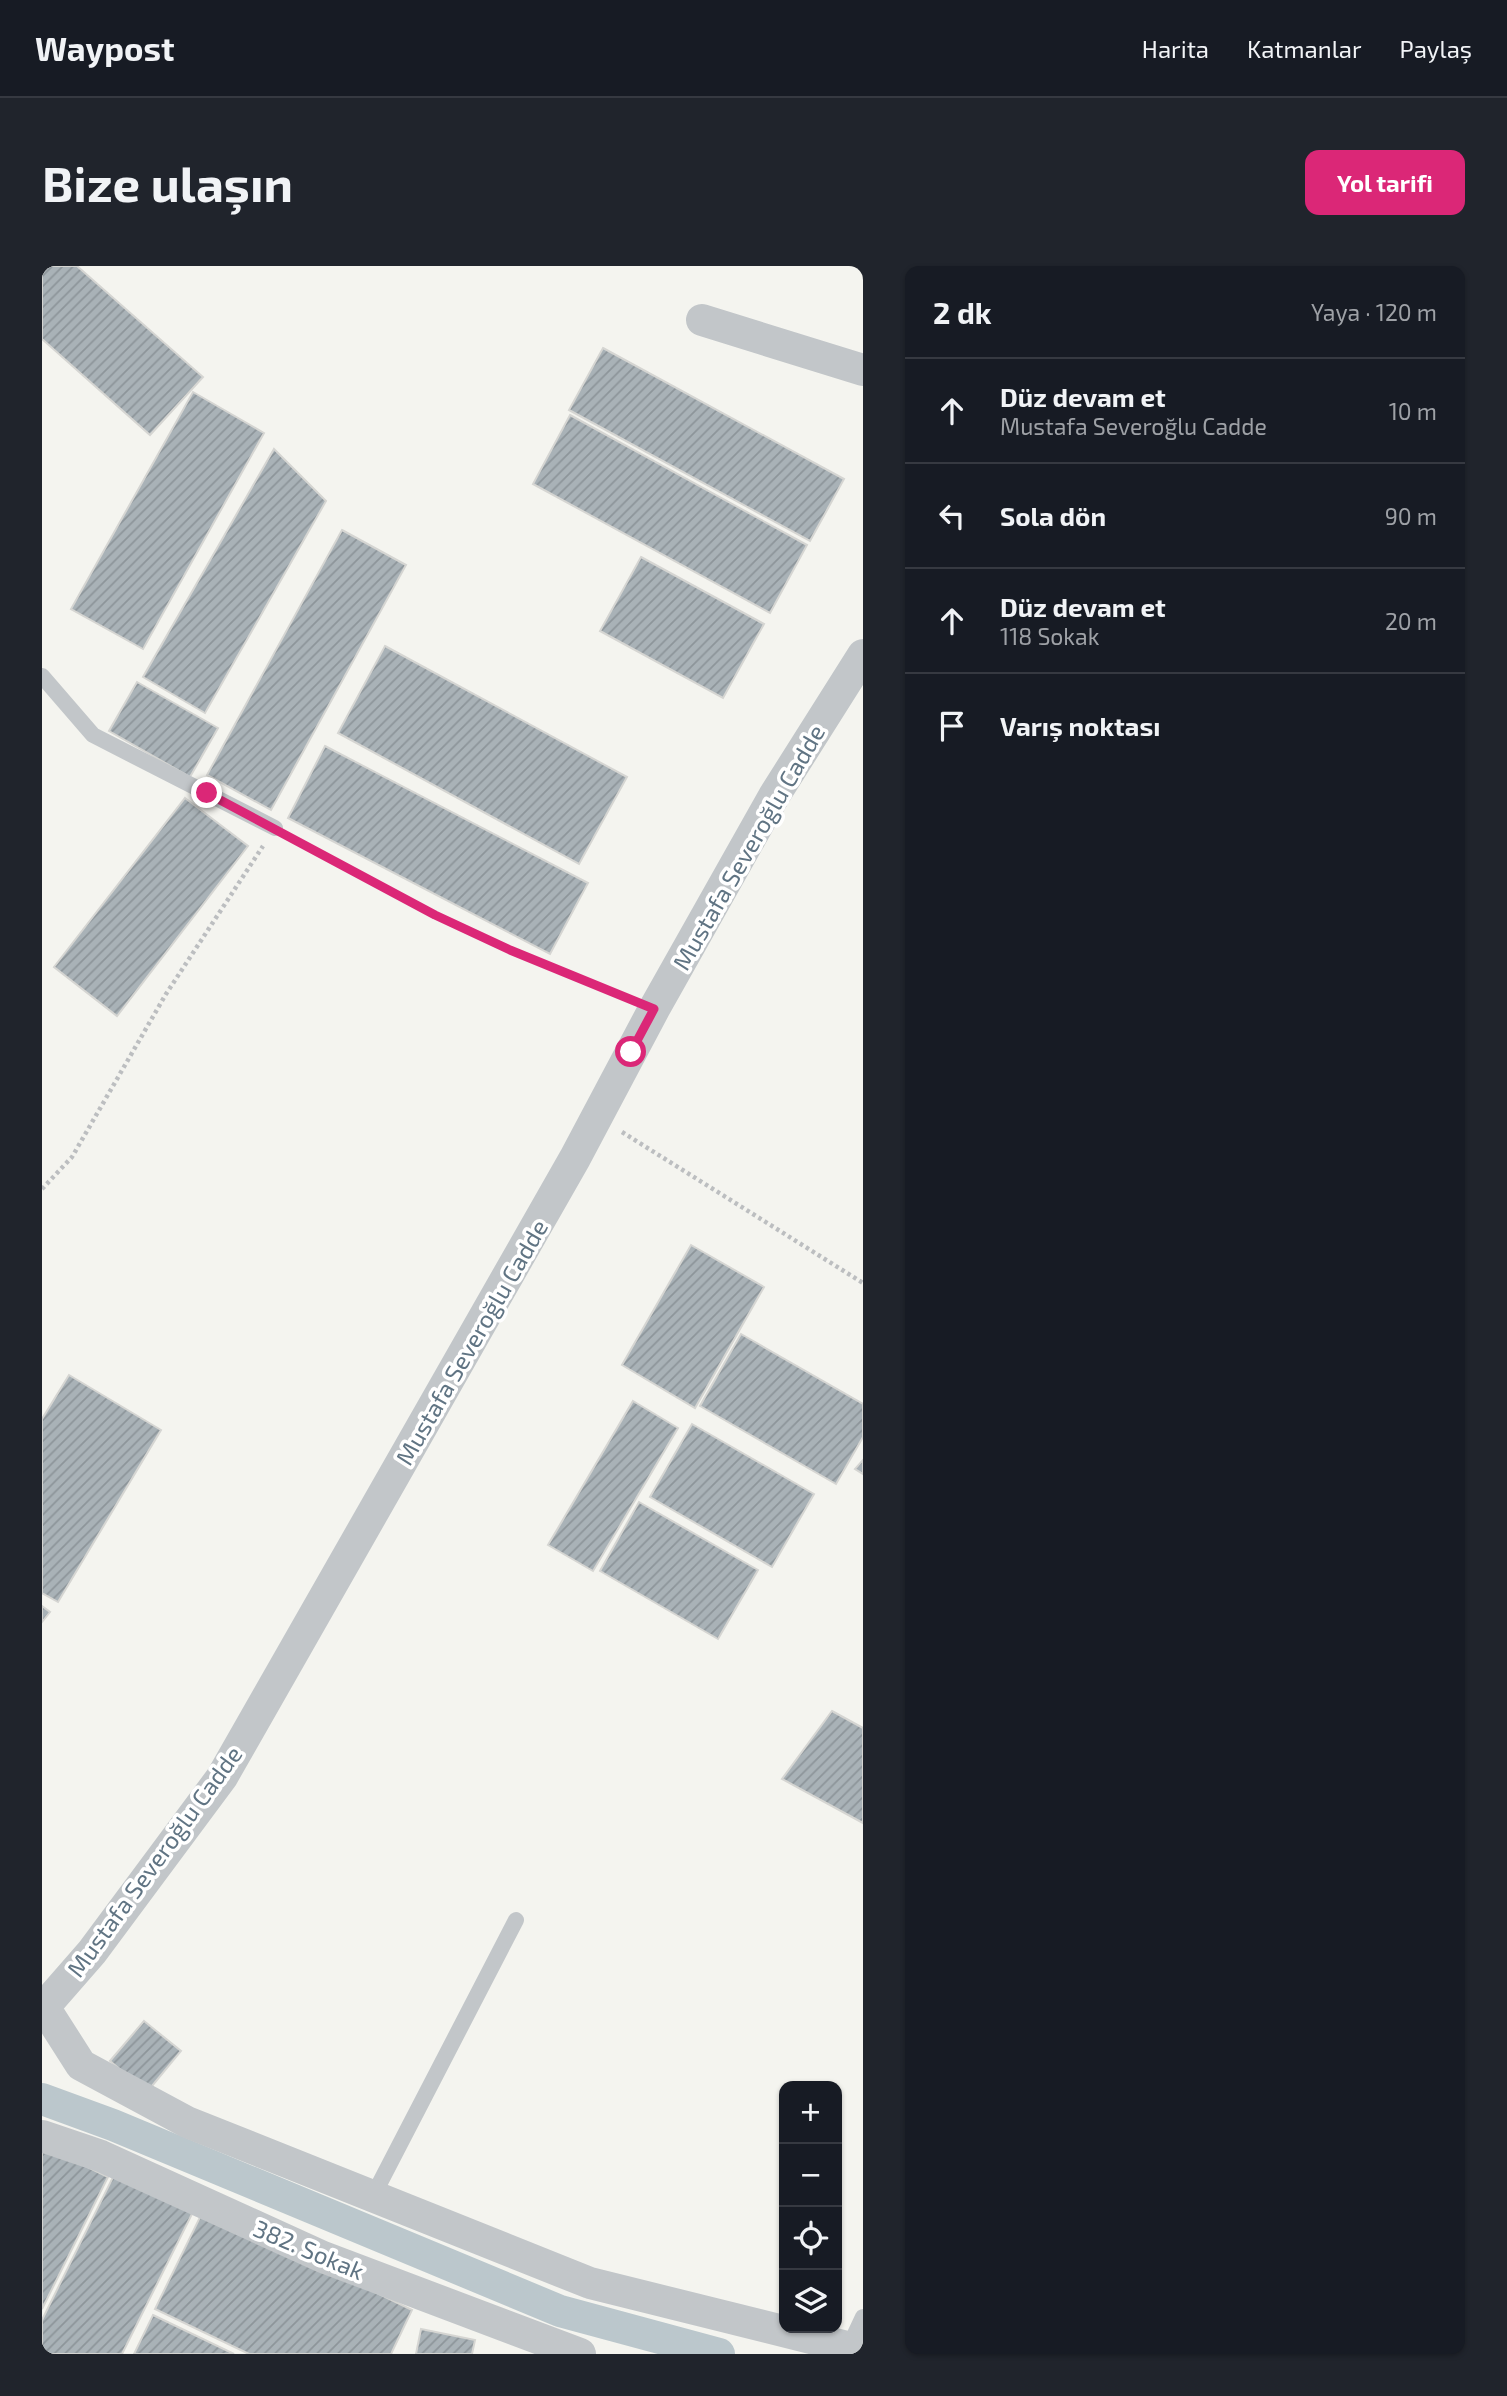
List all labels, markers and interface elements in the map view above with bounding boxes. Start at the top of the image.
text: Waypost [35,28,174,68]
text: Harita [1142,34,1209,63]
text: Katmanlar [1247,34,1362,63]
text: Paylaş [1400,34,1472,63]
button: Yol tarifi [1305,150,1465,215]
text: Bize ulaşın [42,153,293,212]
text: 2 dk [933,294,992,330]
text: Yaya · 120 m [1311,298,1437,326]
text: Düz devam et [1000,381,1166,412]
icon: ahead [933,392,971,430]
text: 10 m [1389,397,1437,425]
text: Mustafa Severoğlu Cadde [1000,412,1267,440]
icon: left [933,497,971,535]
text: Sola dön [1000,500,1106,531]
text: 90 m [1385,502,1437,530]
text: Düz devam et [1000,591,1166,622]
icon: ahead [933,602,971,640]
text: 20 m [1385,607,1437,635]
text: 118 Sokak [1000,622,1099,650]
icon: arrive [933,707,971,745]
text: Varış noktası [1000,710,1160,741]
street label: Mustafa Severoğlu Cadde [666,719,830,975]
route end [191,777,222,808]
route start [615,1036,646,1067]
street label: Mustafa Severoğlu Cadde [389,1214,553,1470]
street label: Mustafa Severoğlu Cadde [60,1740,248,1982]
map controls [779,2081,842,2333]
button: + [779,2081,842,2144]
button: − [779,2144,842,2207]
button: locate [779,2207,842,2270]
street label: 382. Sokak [250,2213,368,2285]
button: layers [779,2270,842,2333]

